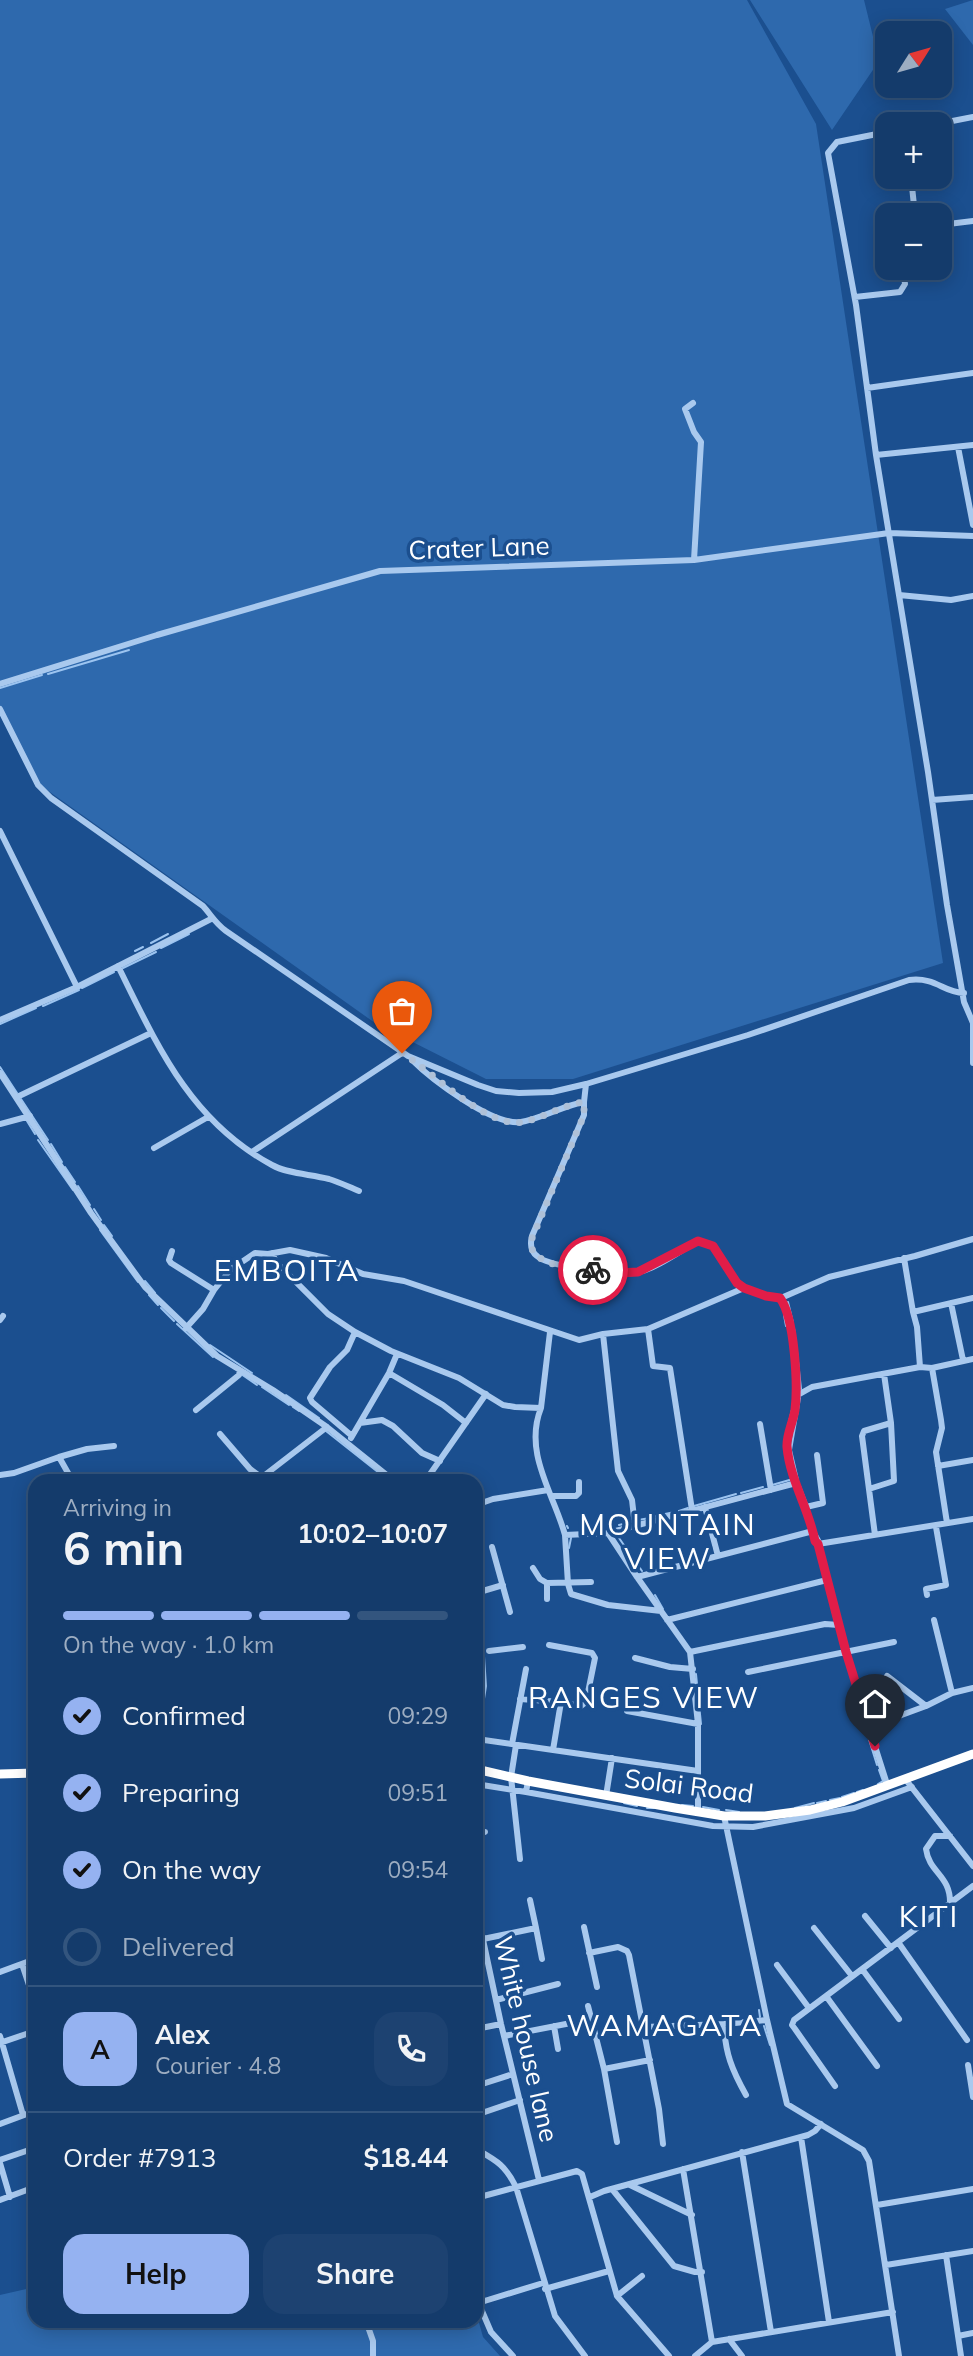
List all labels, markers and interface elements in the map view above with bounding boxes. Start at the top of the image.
north arrow [875,21,952,98]
map controls [875,21,952,280]
button: + [875,112,952,189]
button: − [875,203,952,280]
street label: Crater Lane [408,529,550,566]
pin [372,981,432,1053]
icon: bag [383,992,421,1030]
courier [558,1235,628,1305]
district label: EMBOITA [214,1251,360,1289]
icon: bike [574,1251,612,1289]
text: Arriving in [63,1493,172,1522]
district label: MOUNTAIN VIEW [579,1505,757,1577]
text: 10:02–10:07 [297,1517,448,1550]
text: 6 min [63,1519,184,1577]
text: On the way · 1.0 km [63,1630,274,1659]
pin [845,1674,905,1746]
district label: RANGES VIEW [528,1678,760,1716]
icon: home [856,1685,894,1723]
icon: check [63,1697,101,1735]
text: Confirmed [122,1699,246,1732]
text: 09:29 [388,1701,448,1730]
street label: Solai Road [623,1761,755,1810]
icon: check [63,1774,101,1812]
text: Preparing [122,1776,240,1809]
text: 09:51 [388,1778,448,1807]
icon: check [63,1851,101,1889]
text: On the way [122,1853,261,1886]
text: 09:54 [388,1855,448,1884]
district label: KITI [899,1897,959,1935]
text: Delivered [122,1930,235,1963]
street label: White house lane [487,1933,566,2145]
district label: WAMAGATA [567,2006,763,2044]
button: phone [374,2012,448,2086]
text: Alex [155,2018,210,2051]
text: A [90,2033,110,2066]
text: Courier · 4.8 [155,2051,281,2080]
text: Order #7913 [63,2141,216,2174]
text: $18.44 [364,2141,448,2174]
button: Help [63,2234,249,2314]
button: Share [263,2234,448,2314]

